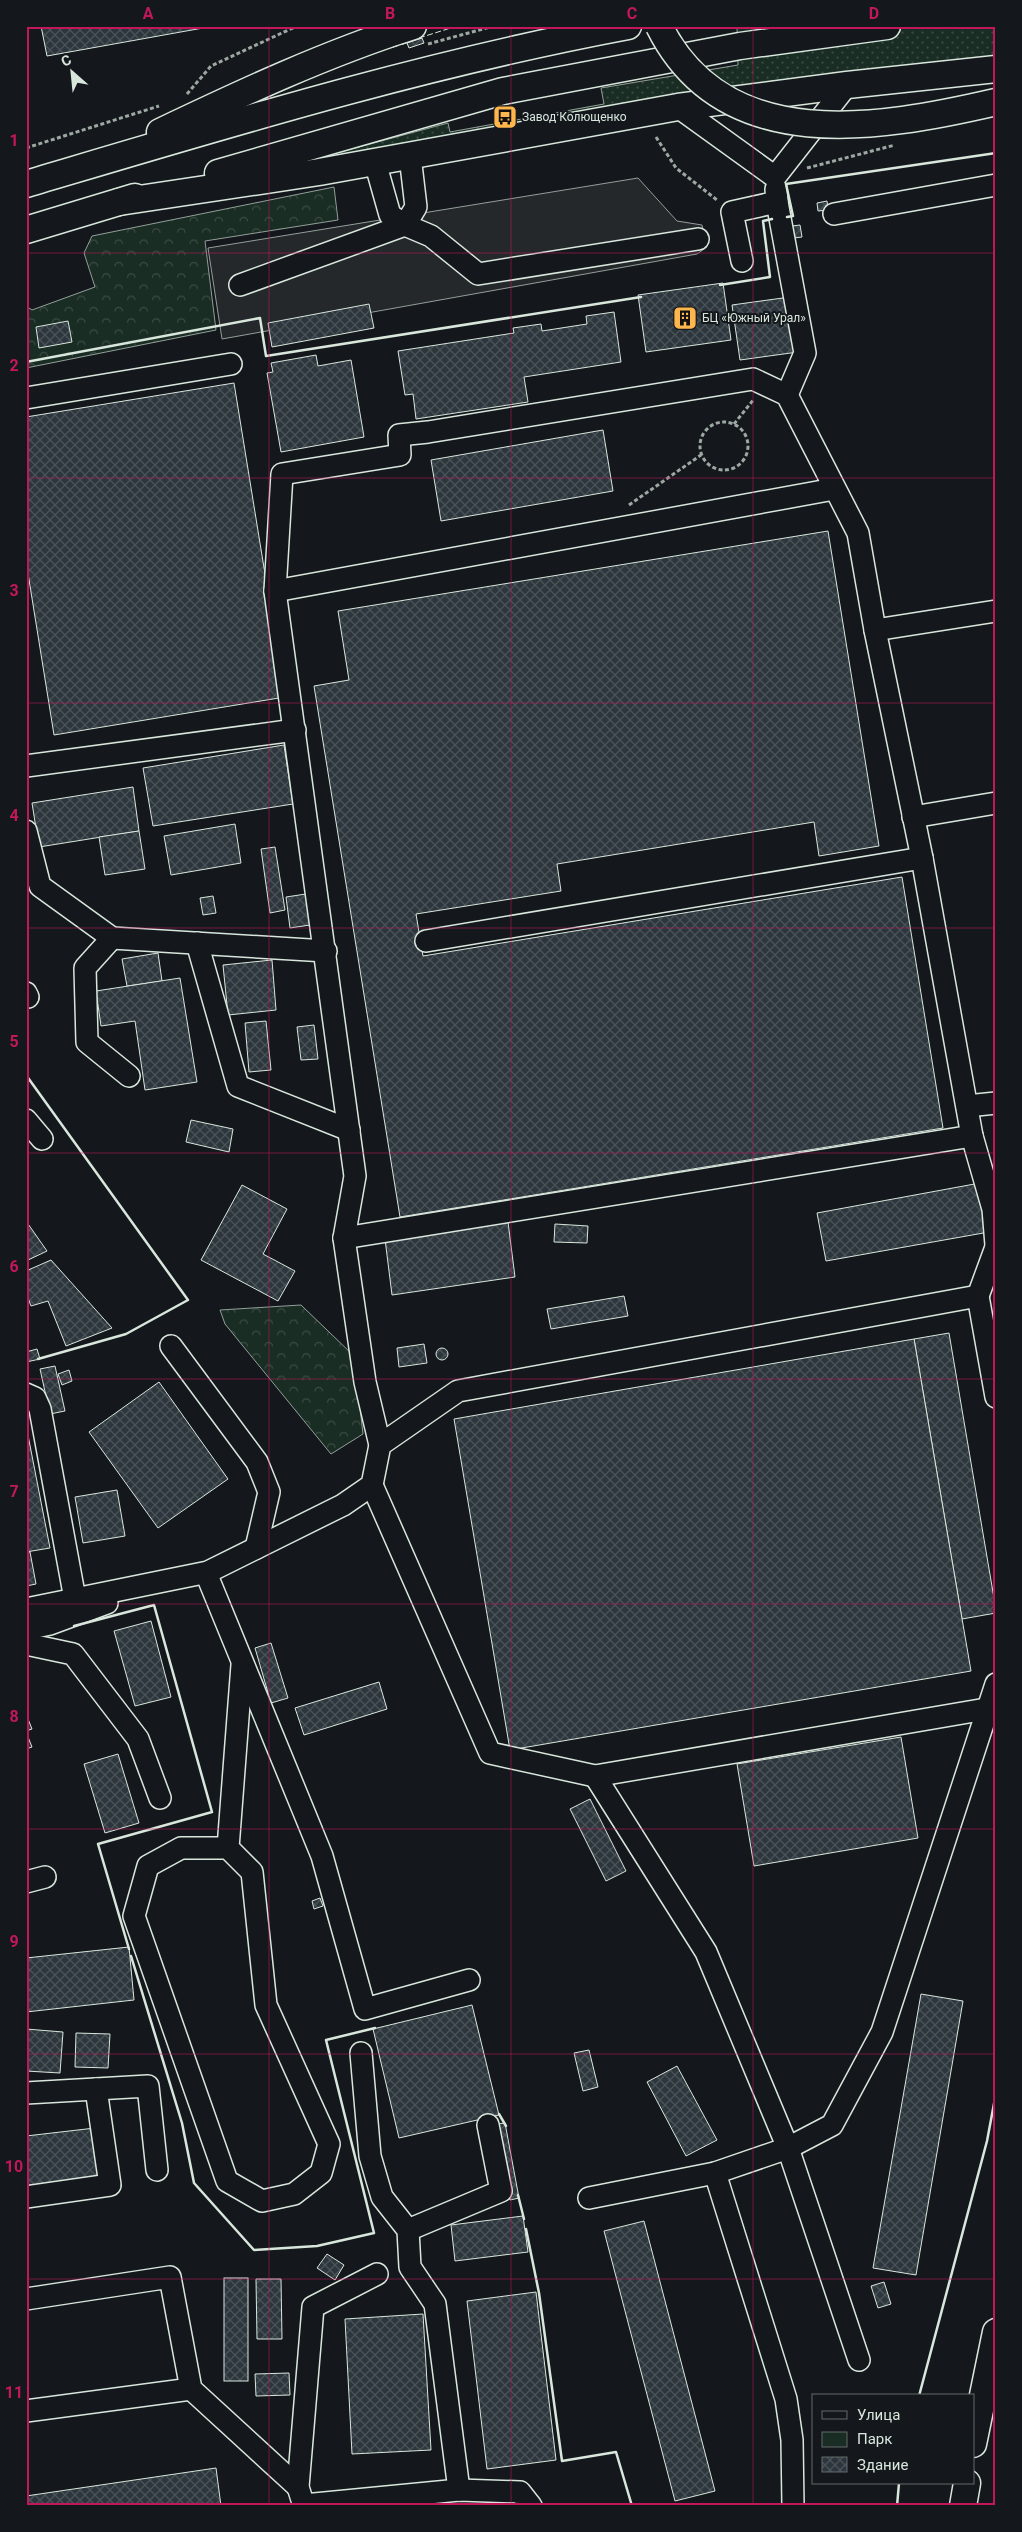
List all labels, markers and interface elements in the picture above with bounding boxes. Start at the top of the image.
text: A [143,4,154,23]
text: B [385,4,395,23]
text: C [627,4,637,23]
text: D [869,4,879,23]
north arrow [48,48,98,98]
text: С [58,51,74,70]
bus stop icon: Завод Колющенко [492,104,518,130]
place label: Завод Колющенко [522,110,627,124]
text: 1 [9,131,19,150]
building icon: БЦ «Южный Урал» [672,305,698,331]
place label: БЦ «Южный Урал» [702,311,806,325]
text: 2 [9,356,19,375]
text: 3 [9,581,19,600]
text: 4 [9,806,19,825]
text: 5 [9,1032,19,1051]
text: 6 [9,1257,19,1276]
text: 7 [9,1482,19,1501]
text: 8 [9,1707,19,1726]
text: 9 [9,1932,19,1951]
text: 10 [5,2157,23,2176]
text: 11 [5,2383,23,2402]
legend [812,2394,974,2484]
text: Улица [857,2406,900,2424]
text: Парк [857,2430,892,2448]
text: Здание [857,2456,908,2474]

